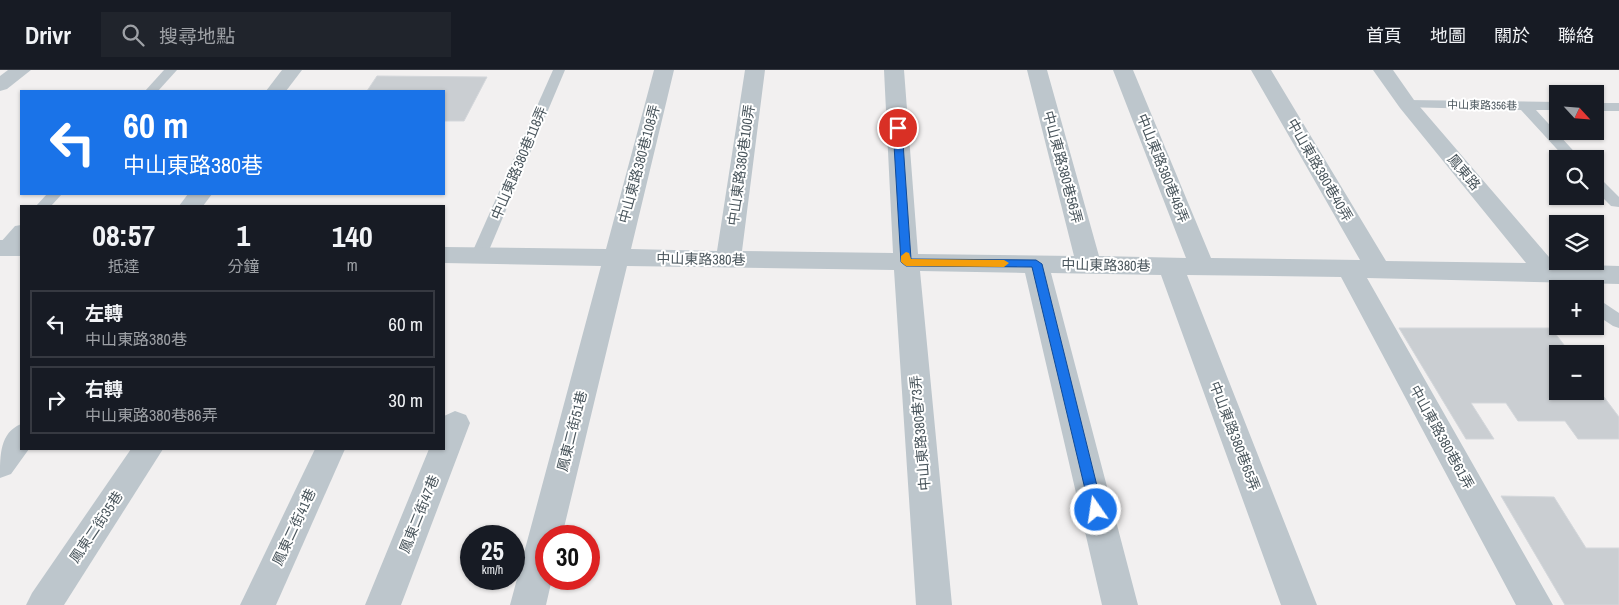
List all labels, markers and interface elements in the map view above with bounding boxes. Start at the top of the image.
search box [101,12,451,57]
text: Drivr [25,19,71,51]
icon: search [119,21,147,49]
text: 搜尋地點 [159,23,235,49]
text: 首頁 [1366,23,1402,48]
text: 地圖 [1430,23,1466,48]
text: 關於 [1494,23,1530,48]
text: 聯絡 [1558,23,1594,48]
north arrow [1549,85,1604,140]
map controls [1549,85,1604,400]
street label: 中山東路356巷 [1447,97,1517,113]
text: 60 m [123,102,188,149]
street label: 中山東路380巷108弄 [614,103,664,225]
street label: 中山東路380巷100弄 [724,103,758,227]
street label: 中山東路380巷118弄 [487,104,551,222]
pin [877,107,919,149]
street label: 中山東路380巷56弄 [1039,109,1087,225]
icon: left [40,110,105,175]
street label: 中山東路380巷48弄 [1133,111,1193,225]
icon: arrive [884,114,912,142]
street label: 中山東路380巷40弄 [1283,115,1357,225]
text: 中山東路380巷 [123,150,263,180]
street label: 鳳東路 [1444,150,1484,194]
button: search [1549,150,1604,205]
text: 08:57 [92,215,155,255]
text: 1 [237,215,250,255]
button: layers [1549,215,1604,270]
text: 140 [332,216,373,256]
street label: 中山東路380巷 [656,249,746,269]
text: m [347,254,358,276]
text: 抵達 [108,255,140,277]
text: 分鐘 [227,255,259,277]
street label: 中山東路380巷 [1061,255,1151,275]
button: + [1549,280,1604,335]
text: 左轉 [85,300,123,326]
icon: left [42,310,70,338]
text: 60 m [388,311,423,337]
text: 中山東路380巷 [85,328,187,350]
button: − [1549,345,1604,400]
street label: 中山東路380巷73弄 [906,374,934,492]
text: 右轉 [85,376,123,402]
street label: 中山東路380巷65弄 [1206,379,1264,493]
street label: 中山東路380巷61弄 [1406,382,1478,492]
icon: right [42,386,70,414]
text: 30 m [388,387,423,413]
street label: 鳳東二街51巷 [553,389,591,473]
text: 中山東路380巷86弄 [85,404,217,426]
street label: 鳳東二街47巷 [395,472,443,556]
position arrow [1069,483,1121,535]
street label: 鳳東二街41巷 [268,486,320,568]
street label: 鳳東二街35巷 [65,488,127,566]
speed limit sign: 30 [535,525,600,590]
text: 25 [481,534,504,568]
text: km/h [482,562,503,578]

